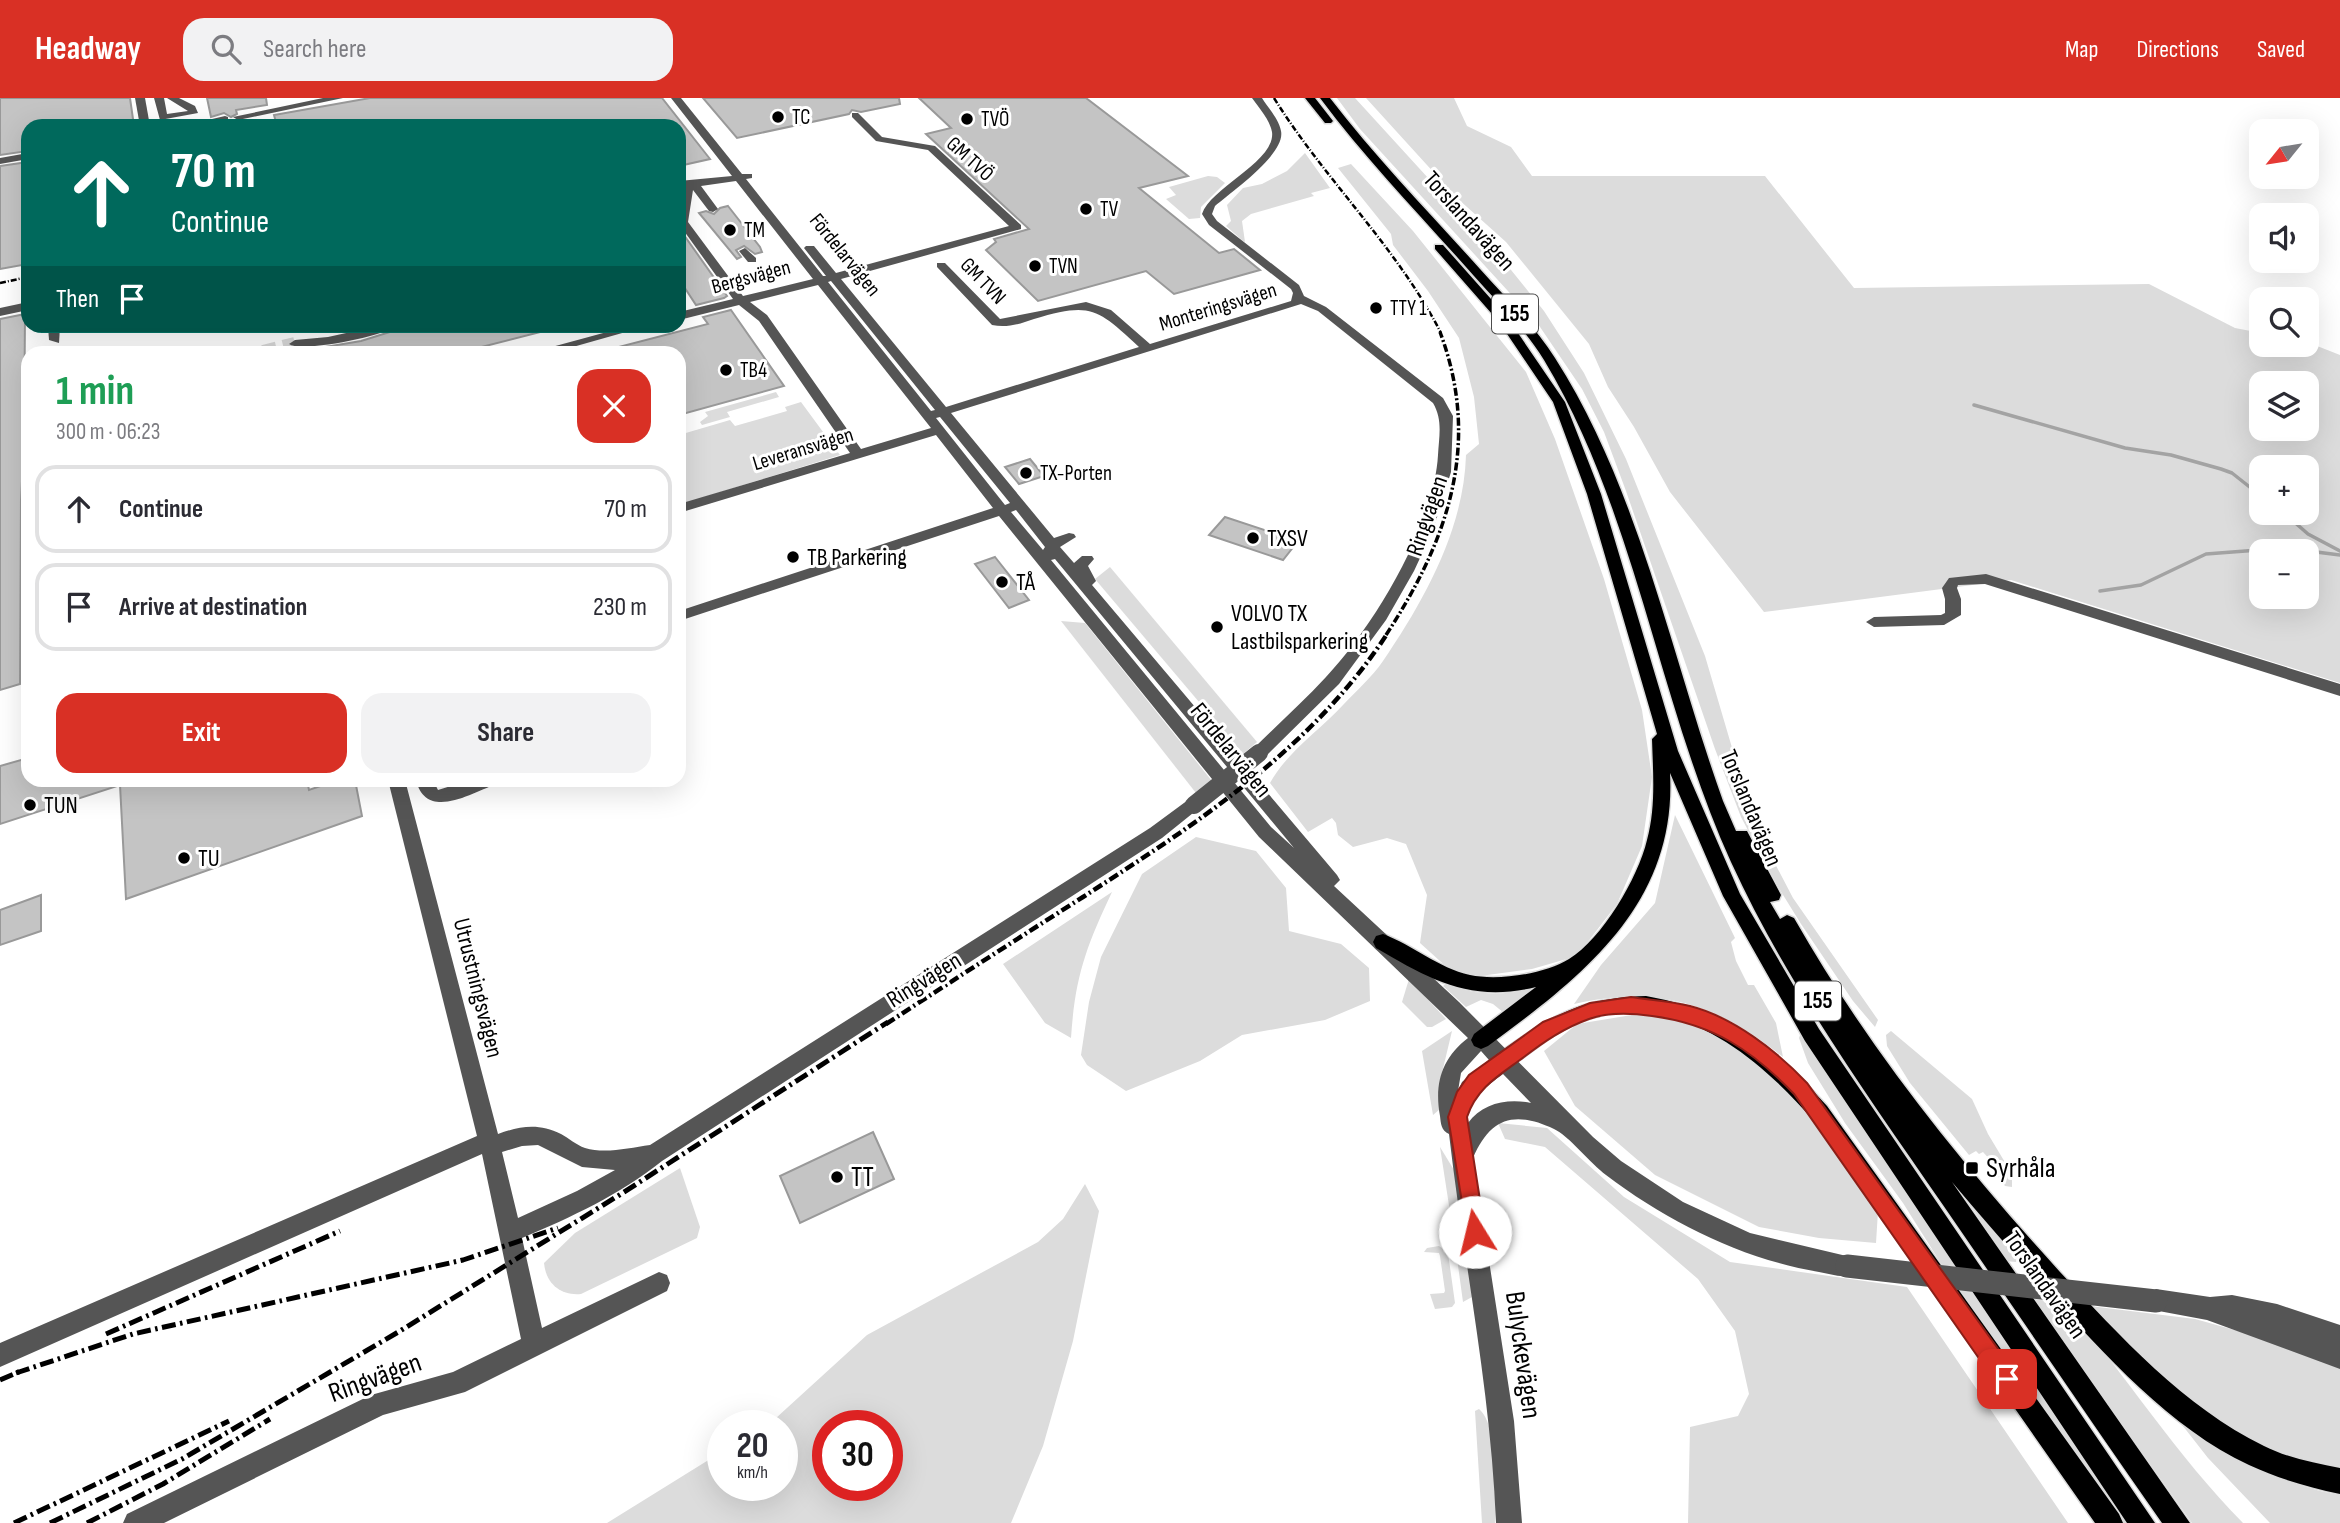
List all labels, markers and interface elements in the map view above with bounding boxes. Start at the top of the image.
search box [183,18,673,81]
text: Headway [35,29,141,69]
icon: search [207,30,245,68]
text: Search here [263,34,366,65]
text: Map [2065,35,2098,64]
text: Directions [2136,35,2219,64]
text: Saved [2257,35,2305,64]
place label: TC [792,105,810,130]
place label: TVÖ [981,107,1009,132]
marker: TC [770,109,786,125]
marker: TVÖ [959,111,975,127]
north arrow [2249,119,2319,189]
map controls [2249,119,2319,609]
street label: GM TVÖ [941,131,999,187]
text: 70 m [171,143,256,202]
icon: ahead [56,147,147,238]
street label: Torslandavägen [1417,165,1521,277]
place label: TV [1100,197,1119,222]
marker: TV [1078,201,1094,217]
text: Continue [171,203,269,242]
button: sound [2249,203,2319,273]
street label: Fördelarvägen [804,209,886,301]
place label: TM [744,218,765,243]
marker: TM [722,222,738,238]
street label: GM TVN [955,252,1011,310]
street label: Bergsvägen [709,254,793,300]
place label: TVN [1049,254,1078,279]
marker: TVN [1027,258,1043,274]
street label: Monteringsvägen [1156,277,1280,337]
icon: arrive [113,280,151,318]
text: Then [56,284,99,315]
button: search [2249,287,2319,357]
road number: 155 [1492,294,1538,334]
place label: TTY 1 [1390,296,1427,321]
marker: TTY 1 [1368,300,1384,316]
place label: TB4 [740,358,767,383]
marker: TB4 [718,362,734,378]
text: 1 min [56,366,134,417]
button: close [577,369,651,443]
button: layers [2249,371,2319,441]
text: 300 m · 06:23 [56,418,160,446]
street label: Leveransvägen [750,422,856,476]
button: + [2249,455,2319,525]
place label: TX-Porten [1040,461,1112,486]
marker: TX-Porten [1018,465,1034,481]
street label: Ringvägen [1400,472,1454,560]
icon: ahead [60,490,98,528]
text: Continue [119,494,203,525]
text: 70 m [604,494,647,525]
place label: TXSV [1267,524,1308,553]
marker: TXSV [1245,530,1261,546]
button: − [2249,539,2319,609]
place label: TB Parkering [807,543,907,572]
marker: TB Parkering [785,549,801,565]
place label: TÅ [1016,568,1036,597]
marker: TÅ [994,574,1010,590]
icon: arrive [60,588,98,626]
text: Arrive at destination [119,592,307,623]
text: 230 m [593,592,647,623]
place label: VOLVO TX Lastbilsparkering [1231,599,1368,656]
marker: VOLVO TX Lastbilsparkering [1209,619,1225,635]
button: Exit [56,693,347,773]
button: Share [361,693,651,773]
street label: Fördelarvägen [1184,697,1278,803]
street label: Torslandavägen [1713,745,1789,871]
place label: TUN [44,791,78,820]
marker: TUN [22,797,38,813]
place label: TU [198,844,220,873]
marker: TU [176,850,192,866]
street label: Utrustningsvägen [447,915,509,1061]
street label: Ringvägen [881,946,967,1014]
road number: 155 [1795,982,1841,1020]
place label: Syrhåla [1986,1152,2056,1185]
marker: Syrhåla [1964,1160,1980,1176]
place label: TT [851,1161,874,1194]
marker: TT [829,1169,845,1185]
position arrow [1438,1195,1512,1269]
street label: Torslandavägen [1998,1226,2092,1344]
street label: Bulyckevägen [1498,1289,1548,1421]
street label: Ringvägen [324,1346,426,1410]
pin [1977,1349,2037,1409]
icon: arrive [1988,1360,2026,1398]
speed limit sign: 30 [812,1410,903,1501]
text: 20 [737,1425,769,1468]
text: km/h [737,1462,768,1483]

